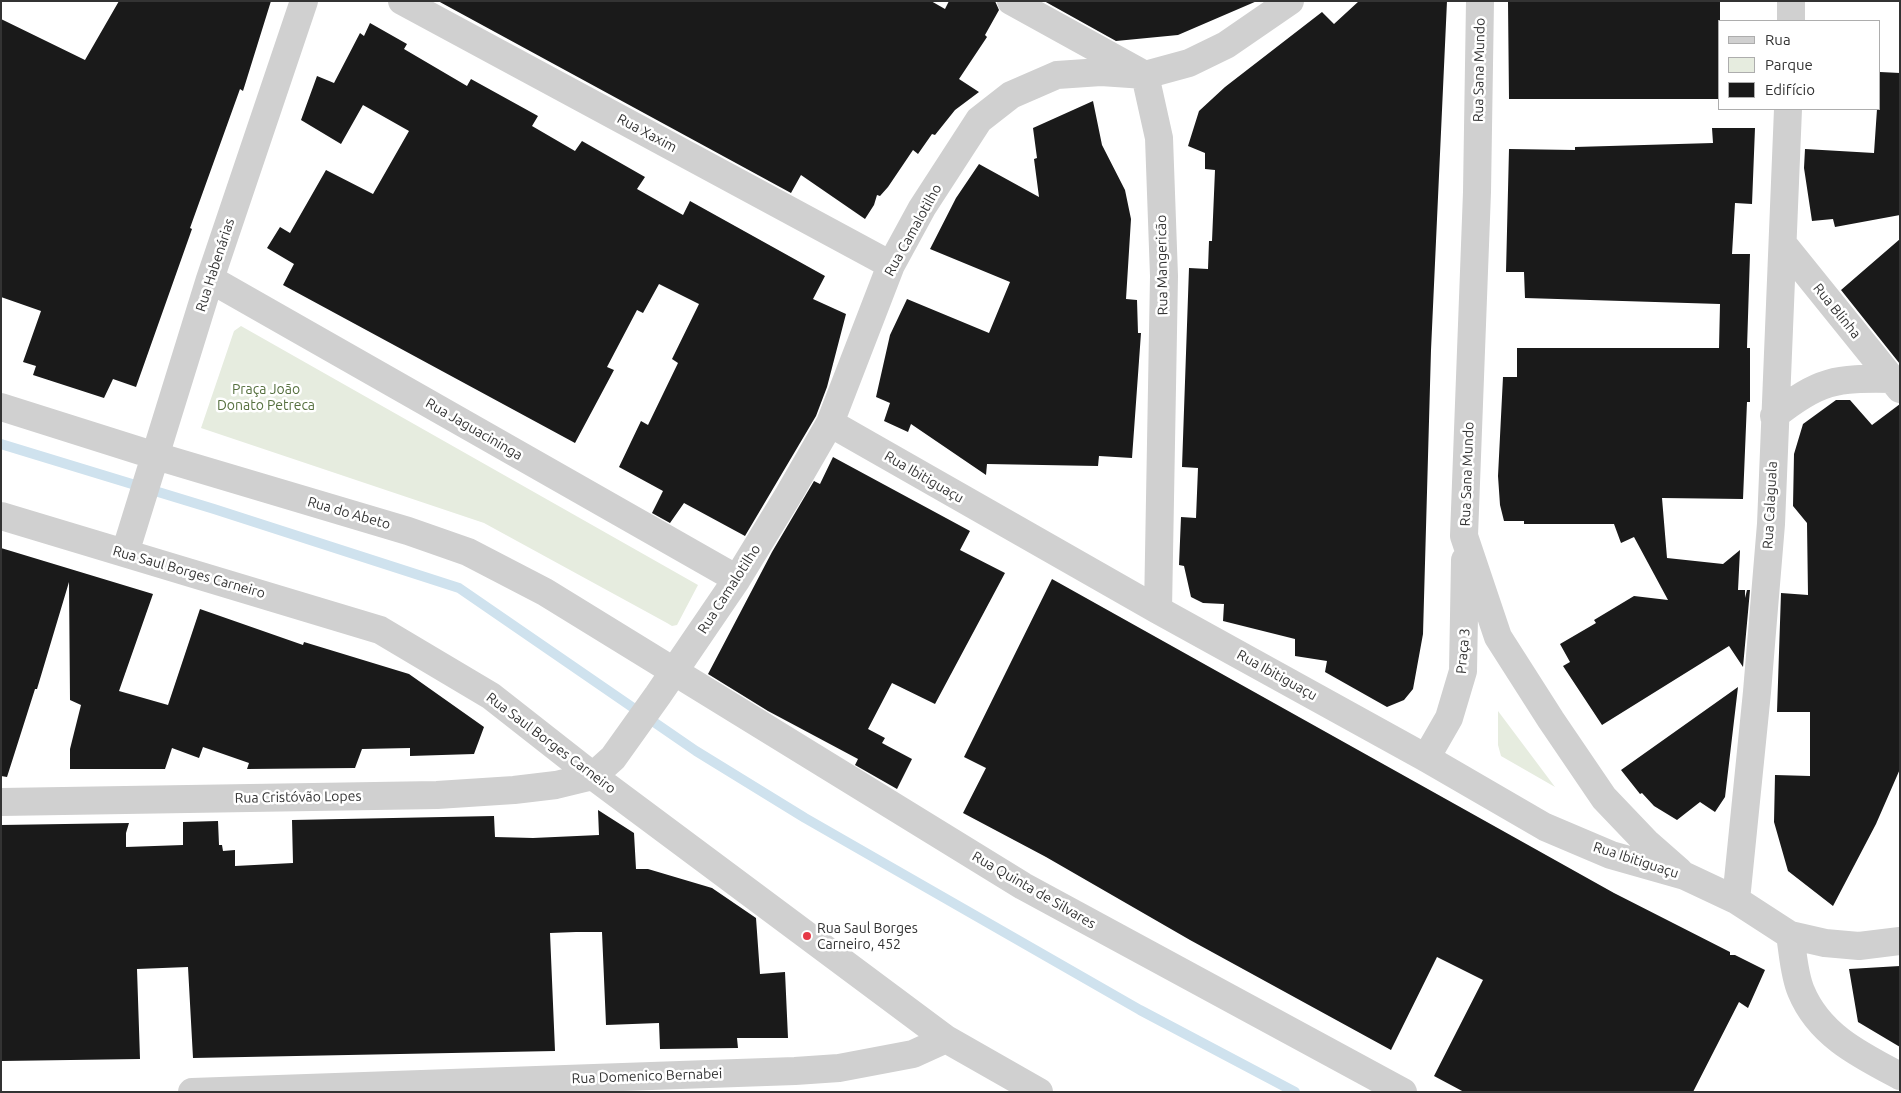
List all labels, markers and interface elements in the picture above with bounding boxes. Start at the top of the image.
street label: Rua Sana Mundo [1470,18,1488,122]
legend [1718,20,1881,110]
text: Rua [1765,31,1791,48]
text: Parque [1765,56,1813,73]
text: Edifício [1765,81,1815,98]
street label: Rua Xaxim [614,110,680,156]
street label: Rua Camalotilho [881,181,945,279]
street label: Rua Mangericão [1153,214,1171,316]
street label: Rua Habenárias [192,216,238,314]
street label: Rua Blinha [1810,280,1864,342]
park label: Praça João Donato Petreca [217,381,315,414]
street label: Rua Jaguacininga [423,394,525,464]
street label: Rua Sana Mundo [1457,421,1477,527]
street label: Rua Ibitiguaçu [881,447,967,507]
street label: Rua Calaguala [1759,461,1781,549]
street label: Rua do Abeto [306,493,392,533]
street label: Rua Camalotilho [694,541,764,637]
street label: Rua Saul Borges Carneiro [111,542,267,602]
street label: Praça 3 [1453,628,1473,674]
street label: Rua Ibitiguaçu [1234,646,1320,704]
street label: Rua Saul Borges Carneiro [483,689,619,797]
street label: Rua Cristóvão Lopes [234,787,362,807]
street label: Rua Ibitiguaçu [1591,838,1681,882]
street label: Rua Quinta de Silvares [969,848,1099,932]
place label: Rua Saul Borges Carneiro, 452 [817,920,918,952]
marker: Rua Saul Borges Carneiro, 452 [801,930,813,942]
street label: Rua Domenico Bernabei [571,1065,723,1087]

